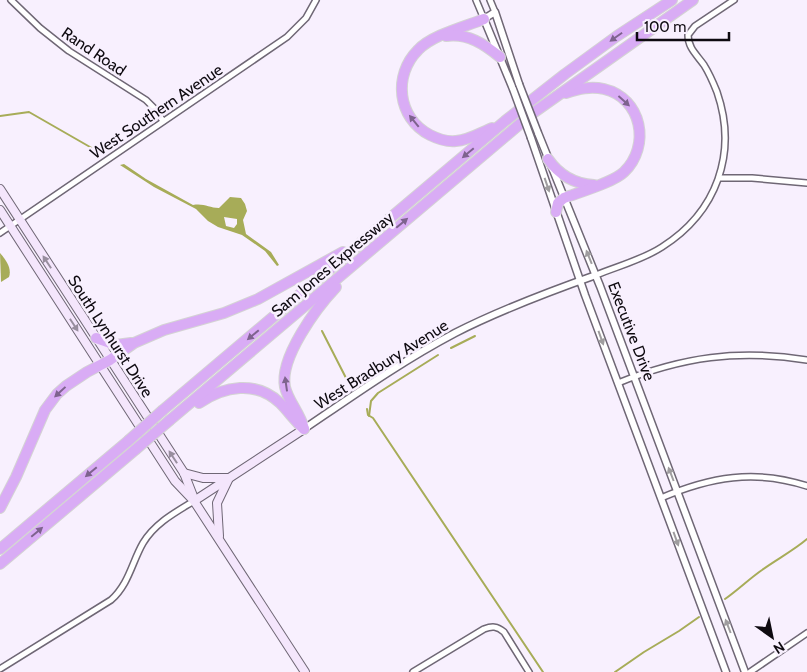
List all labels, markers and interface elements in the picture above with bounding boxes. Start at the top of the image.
scale bar [637,10,730,42]
text: 100 m [644,18,686,36]
street label: Rand Road [58,23,129,80]
one-way arrow [610,32,623,42]
street label: West Southern Avenue [87,60,226,163]
one-way arrow [617,95,629,107]
one-way arrow [408,114,419,127]
one-way arrow [462,147,475,158]
one-way arrow [544,177,551,192]
street label: Sam Jones Expressway [267,208,397,321]
one-way arrow [396,218,409,229]
one-way arrow [584,250,592,264]
one-way arrow [42,255,52,268]
street label: South Lynhurst Drive [64,272,157,401]
street label: Executive Drive [604,279,659,383]
street label: West Bradbury Avenue [311,316,452,413]
one-way arrow [69,318,79,331]
one-way arrow [247,329,259,341]
one-way arrow [597,331,605,346]
one-way arrow [281,376,289,392]
one-way arrow [54,386,66,398]
one-way arrow [169,450,178,463]
one-way arrow [85,466,97,477]
one-way arrow [667,466,675,481]
one-way arrow [31,527,44,538]
one-way arrow [672,532,680,547]
north arrow [747,612,797,662]
one-way arrow [724,619,731,634]
text: N [770,638,788,658]

